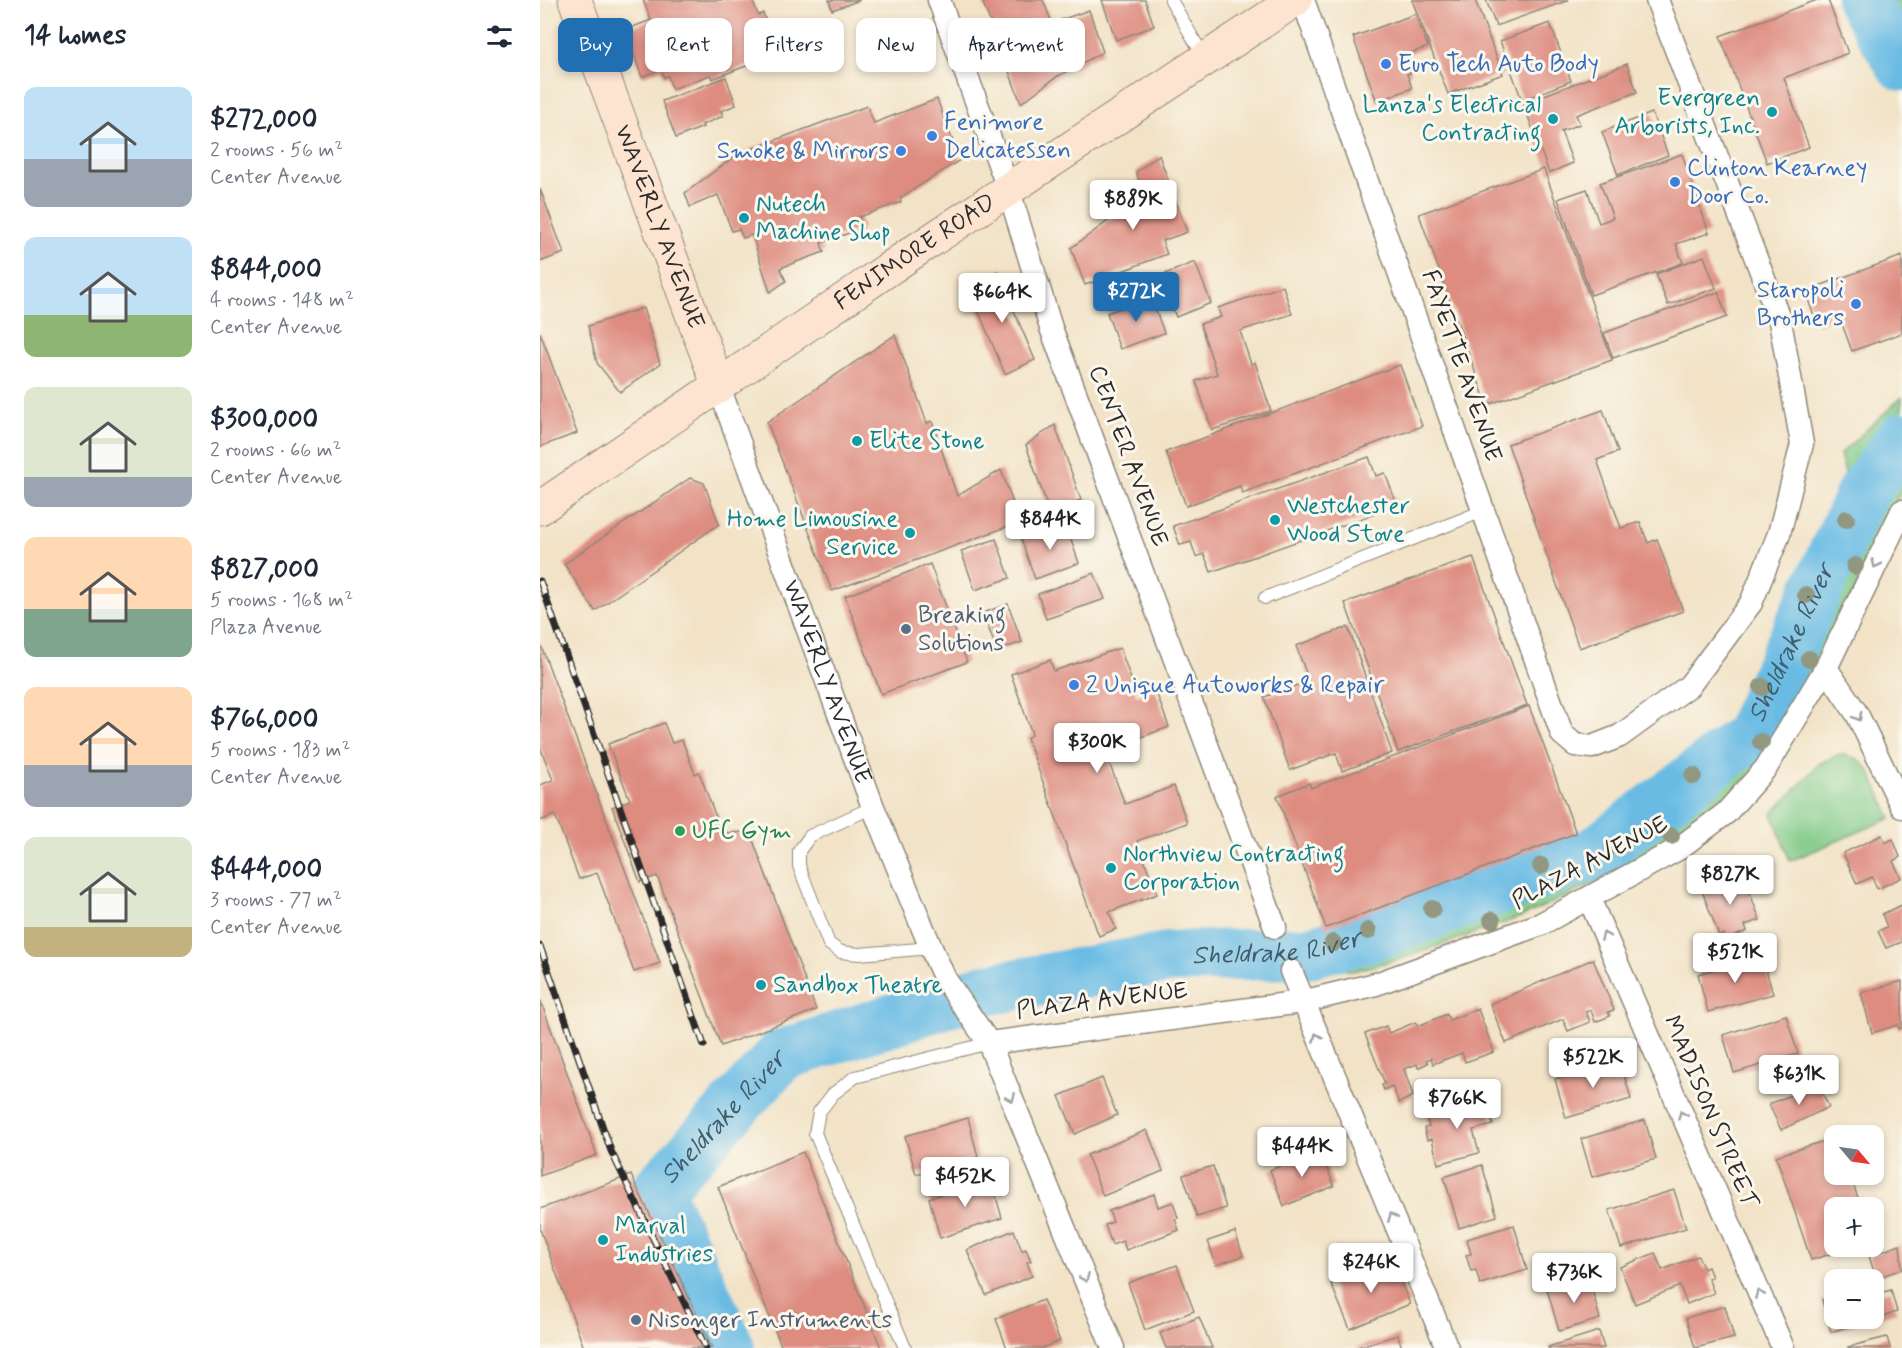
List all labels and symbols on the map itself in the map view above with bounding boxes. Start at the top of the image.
place label: Euro Tech Auto Body [1398,49,1599,80]
marker: Euro Tech Auto Body [1379,57,1393,71]
place label: Evergreen Arborists, Inc. [1614,83,1760,142]
place label: Lanza's Electrical Contracting [1362,90,1541,152]
marker: Evergreen Arborists, Inc. [1765,105,1779,119]
place label: Fenimore Delicatessen [944,107,1071,166]
marker: Lanza's Electrical Contracting [1546,112,1560,126]
street label: WAVERLY AVENUE [607,121,711,333]
marker: Fenimore Delicatessen [925,129,939,143]
place label: Smoke & Mirrors [717,136,889,167]
marker: Smoke & Mirrors [894,144,908,158]
place label: Clinton Kearney Door Co. [1687,153,1867,212]
marker: Clinton Kearney Door Co. [1668,175,1682,189]
pin: $889K [1091,180,1175,231]
street label: FENIMORE ROAD [828,187,1002,317]
place label: Nutech Machine Shop [756,189,891,248]
marker: Nutech Machine Shop [737,211,751,225]
street label: FAYETTE AVENUE [1414,266,1508,466]
pin: $272K [1094,272,1178,323]
pin: $664K [960,273,1044,324]
place label: Staropoli Brothers [1757,275,1844,334]
marker: Staropoli Brothers [1849,297,1863,311]
street label: CENTER AVENUE [1081,361,1175,551]
place label: Elite Stone [869,426,985,457]
marker: Elite Stone [850,434,864,448]
place label: Westchester Wood Stove [1287,491,1410,550]
pin: $844K [1008,500,1092,551]
place label: Home Limousine Service [727,504,898,563]
marker: Westchester Wood Stove [1268,513,1282,527]
marker: Home Limousine Service [903,526,917,540]
water label: Sheldrake River [1741,556,1845,728]
one-way arrow [1872,557,1884,568]
street label: WAVERLY AVENUE [775,575,879,788]
place label: Breaking Solutions [918,600,1006,659]
marker: Breaking Solutions [899,622,913,636]
place label: 2 Unique Autoworks & Repair [1086,670,1385,701]
marker: 2 Unique Autoworks & Repair [1067,678,1081,692]
one-way arrow [1851,711,1862,721]
pin: $300K [1055,723,1139,774]
street label: PLAZA AVENUE [1507,809,1674,917]
place label: UFC Gym [692,816,792,847]
marker: UFC Gym [673,824,687,838]
place label: Northview Contracting Corporation [1123,839,1344,898]
pin: $827K [1688,855,1772,906]
marker: Northview Contracting Corporation [1104,861,1118,875]
water label: Sheldrake River [1192,921,1369,973]
one-way arrow [1600,931,1612,942]
pin: $521K [1693,933,1777,984]
place label: Sandbox Theatre [773,970,943,1001]
street label: PLAZA AVENUE [1015,975,1190,1027]
marker: Sandbox Theatre [754,978,768,992]
street label: MADISON STREET [1655,1011,1765,1214]
one-way arrow [1312,1032,1324,1043]
pin: $522K [1551,1038,1635,1089]
water label: Sheldrake River [653,1041,797,1192]
pin: $631K [1757,1055,1841,1106]
pin: $766K [1415,1079,1499,1130]
one-way arrow [1004,1091,1016,1102]
one-way arrow [1678,1111,1690,1122]
north arrow [1824,1125,1884,1185]
pin: $444K [1260,1127,1344,1178]
pin: $452K [923,1157,1007,1208]
place label: Marval Industries [615,1211,713,1270]
one-way arrow [1387,1212,1399,1223]
marker: Marval Industries [596,1233,610,1247]
pin: $246K [1329,1243,1413,1294]
pin: $736K [1532,1253,1616,1304]
one-way arrow [1078,1272,1090,1283]
one-way arrow [1755,1290,1767,1301]
place label: Nisonger Instruments [648,1305,892,1336]
marker: Nisonger Instruments [629,1313,643,1327]

